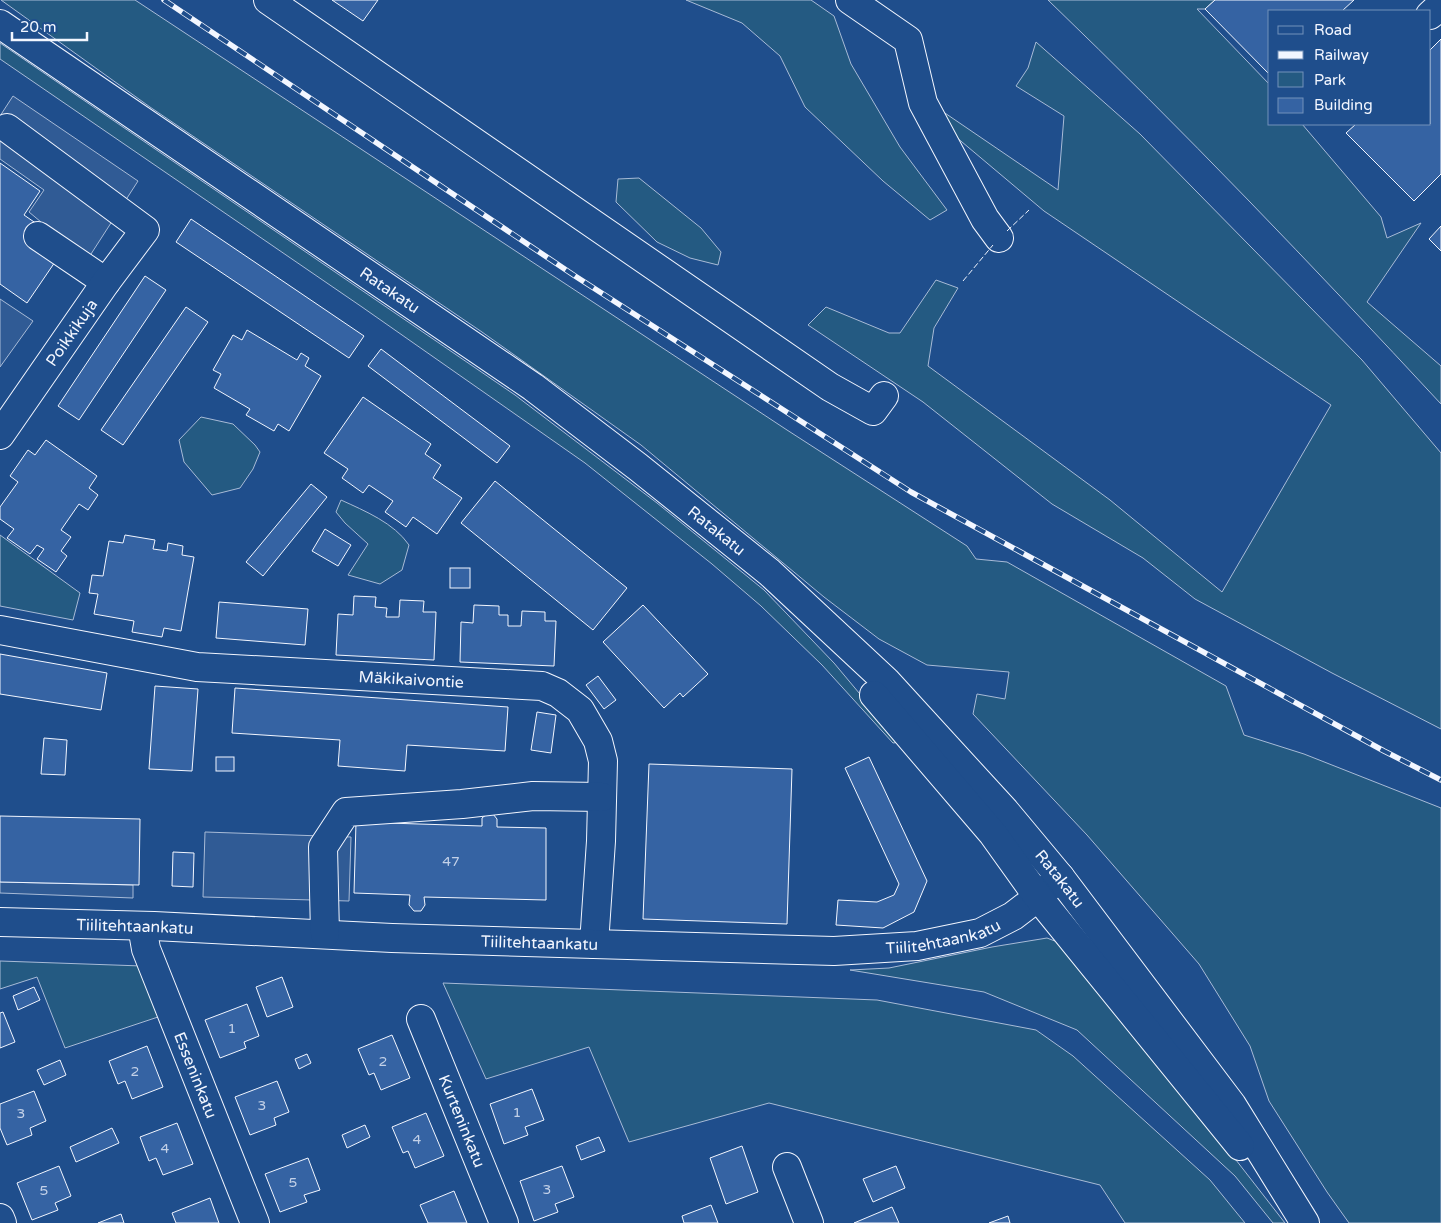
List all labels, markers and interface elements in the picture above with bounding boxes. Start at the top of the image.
scale bar [12,10,88,42]
legend [1268,10,1431,125]
text: 20 m [20,18,57,36]
text: Road [1314,21,1352,39]
text: Railway [1314,46,1369,64]
text: Park [1314,71,1346,89]
text: Building [1314,96,1373,114]
street label: Ratakatu [356,263,424,318]
street label: Poikkikuja [42,295,102,370]
street label: Ratakatu [683,502,749,560]
street label: Mäkikaivontie [358,667,464,693]
street label: Ratakatu [1030,846,1089,912]
house number: 47 [442,853,460,870]
street label: Tiilitehtaankatu [76,915,194,939]
street label: Tiilitehtaankatu [885,915,1004,959]
street label: Tiilitehtaankatu [481,932,598,955]
house number: 1 [228,1020,236,1037]
street label: Esseninkatu [169,1029,221,1122]
house number: 2 [379,1053,387,1070]
house number: 2 [131,1063,139,1080]
street label: Kurteninkatu [434,1072,489,1171]
house number: 3 [258,1097,266,1114]
house number: 1 [513,1104,521,1121]
house number: 3 [17,1105,25,1122]
house number: 4 [413,1131,422,1148]
house number: 4 [161,1140,170,1157]
house number: 5 [289,1174,297,1191]
house number: 3 [543,1181,551,1198]
house number: 5 [40,1182,48,1199]

